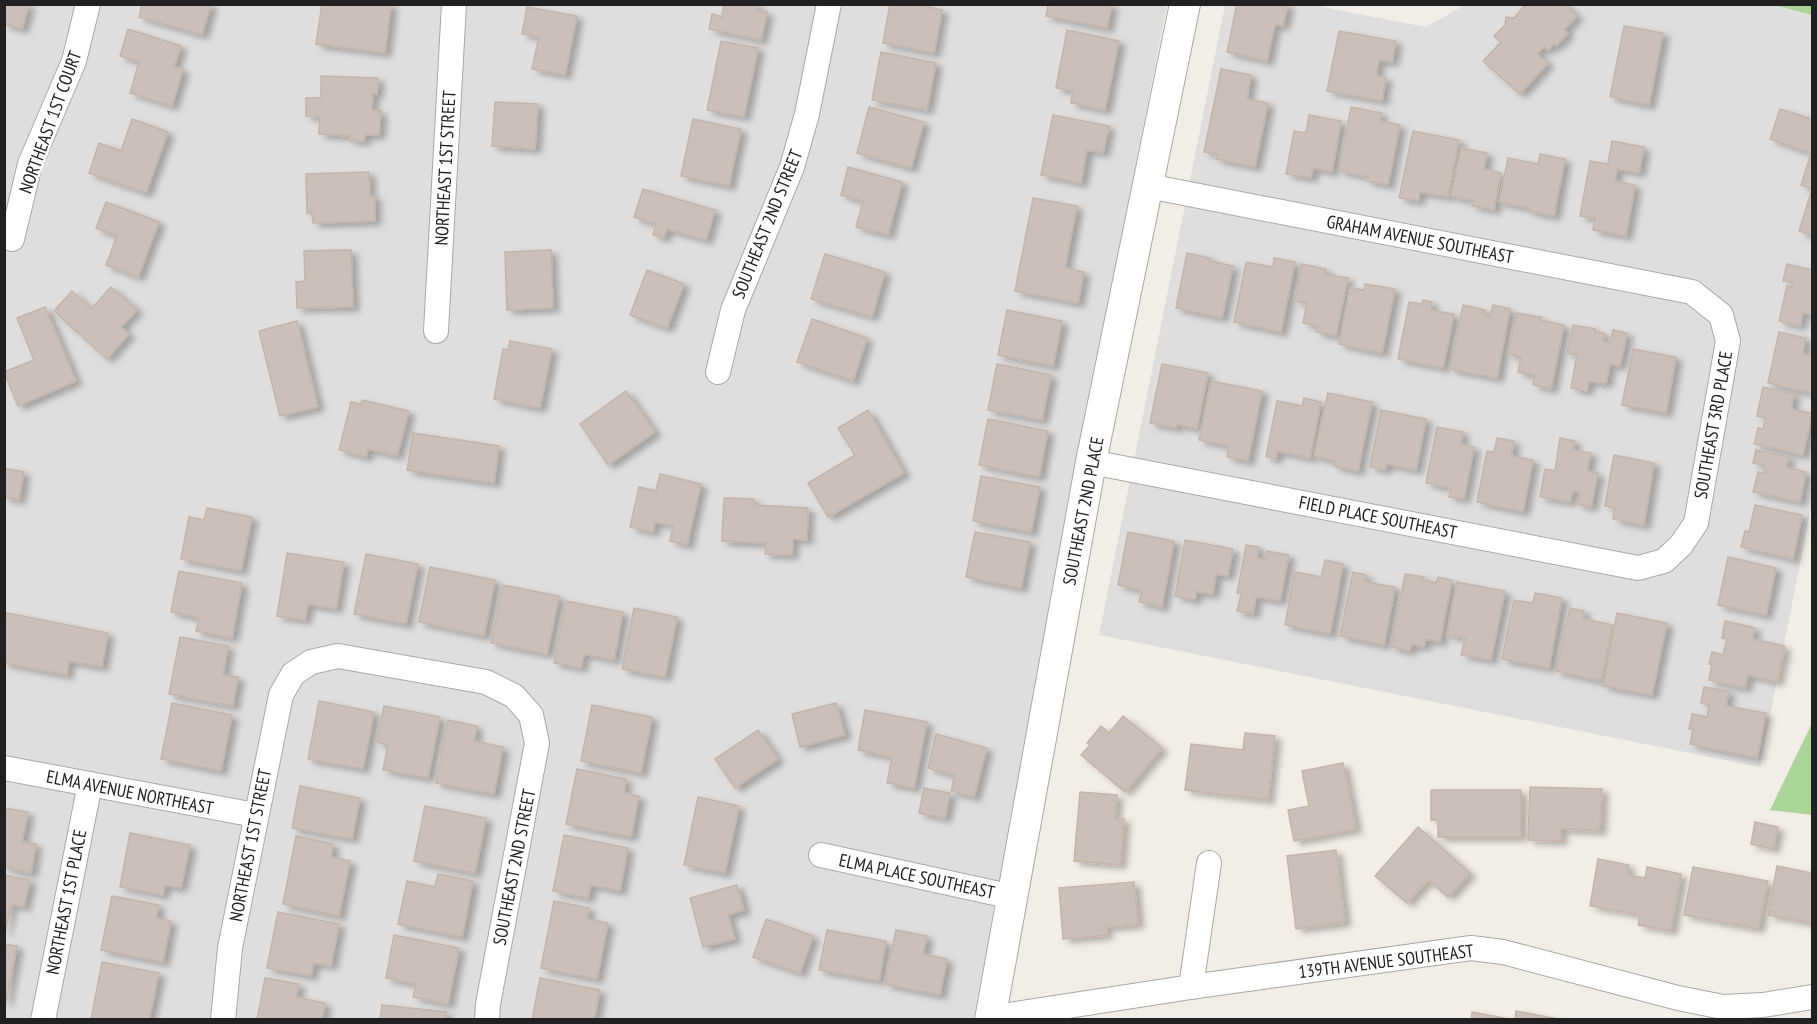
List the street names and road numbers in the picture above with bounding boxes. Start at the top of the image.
street label: NORTHEAST 1ST COURT [13,47,87,197]
street label: NORTHEAST 1ST STREET [429,90,461,246]
street label: SOUTHEAST 2ND STREET [727,146,807,302]
street label: GRAHAM AVENUE SOUTHEAST [1325,210,1515,268]
street label: SOUTHEAST 3RD PLACE [1689,349,1737,501]
street label: SOUTHEAST 2ND PLACE [1057,435,1109,587]
street label: FIELD PLACE SOUTHEAST [1297,490,1459,544]
street label: ELMA AVENUE NORTHEAST [45,765,215,819]
street label: NORTHEAST 1ST STREET [224,767,276,923]
street label: SOUTHEAST 2ND STREET [488,787,540,947]
street label: NORTHEAST 1ST PLACE [41,828,91,976]
street label: ELMA PLACE SOUTHEAST [837,848,997,904]
street label: 139TH AVENUE SOUTHEAST [1297,939,1475,983]

